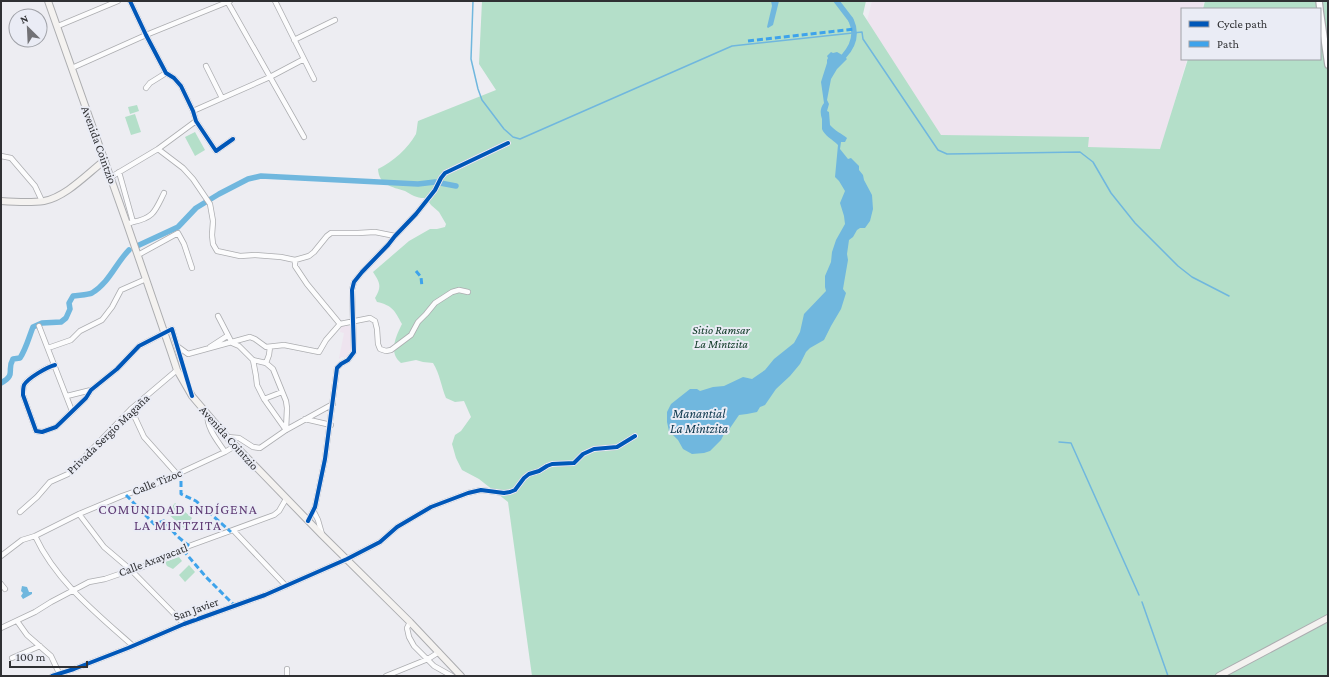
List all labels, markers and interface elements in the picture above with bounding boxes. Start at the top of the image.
north arrow [8,8,48,48]
legend [1181,8,1321,60]
text: N [18,12,30,26]
text: Cycle path [1217,17,1268,31]
text: Path [1217,37,1239,51]
street label: Avenida Cointzio [78,104,120,186]
park label: Sitio Ramsar La Mintzita [692,323,751,351]
street label: Privada Sergio Magaña [64,391,153,477]
street label: Avenida Cointzio [196,403,262,473]
water label: Manantial La Mintzita [670,406,728,436]
street label: Calle Tizoc [130,466,184,498]
district label: COMUNIDAD INDÍGENA LA MINTZITA [98,501,258,533]
street label: Calle Axayacatl [117,540,189,580]
street label: San Javier [171,594,221,624]
scale bar [10,643,87,669]
text: 100 m [16,650,46,664]

